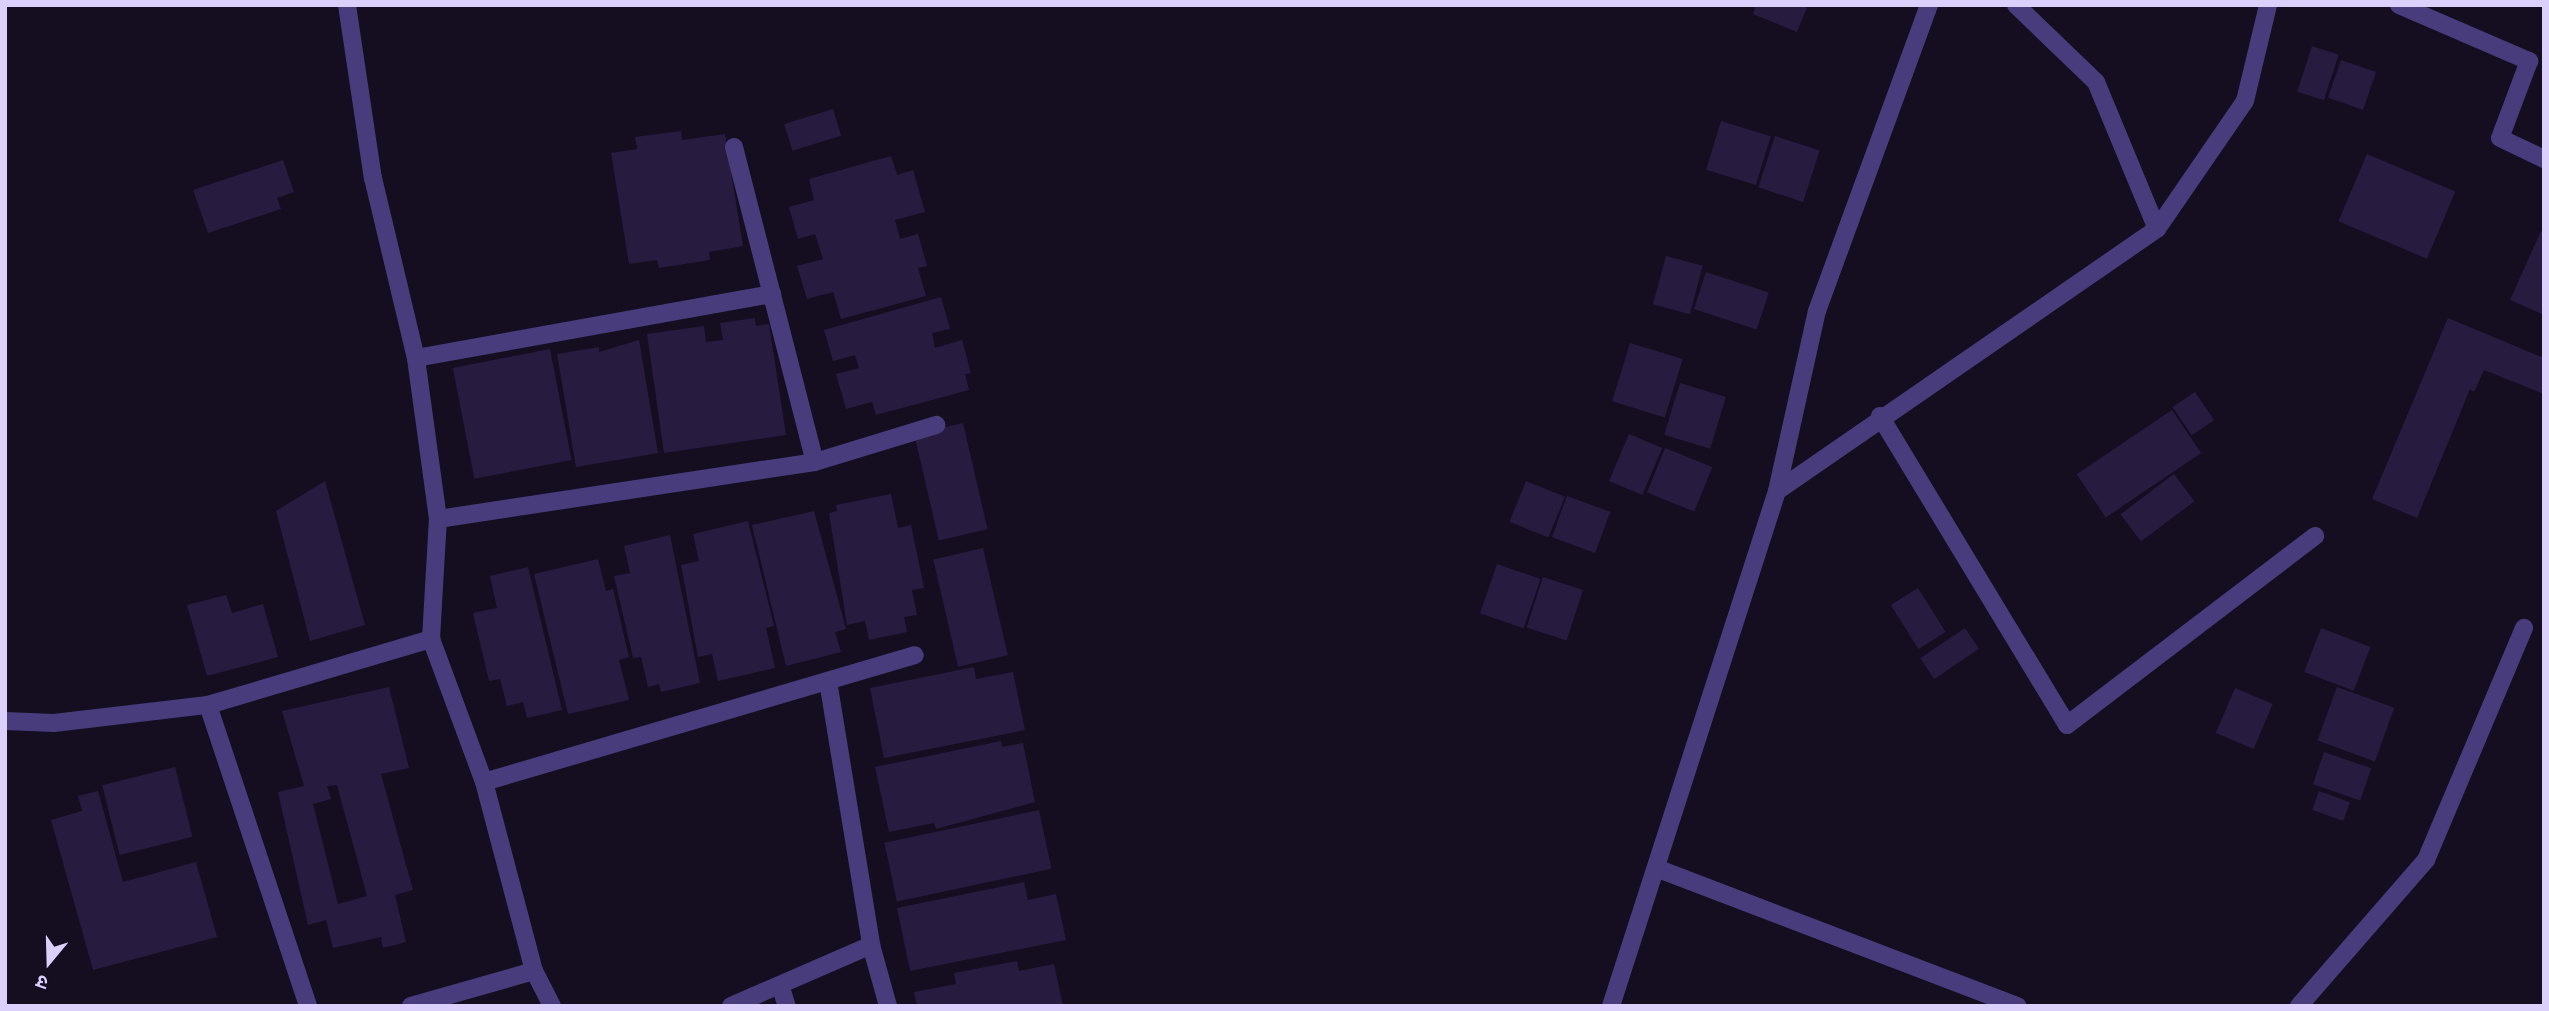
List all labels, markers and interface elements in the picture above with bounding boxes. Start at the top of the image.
north arrow [14,927,84,997]
text: उ [33,969,51,996]

